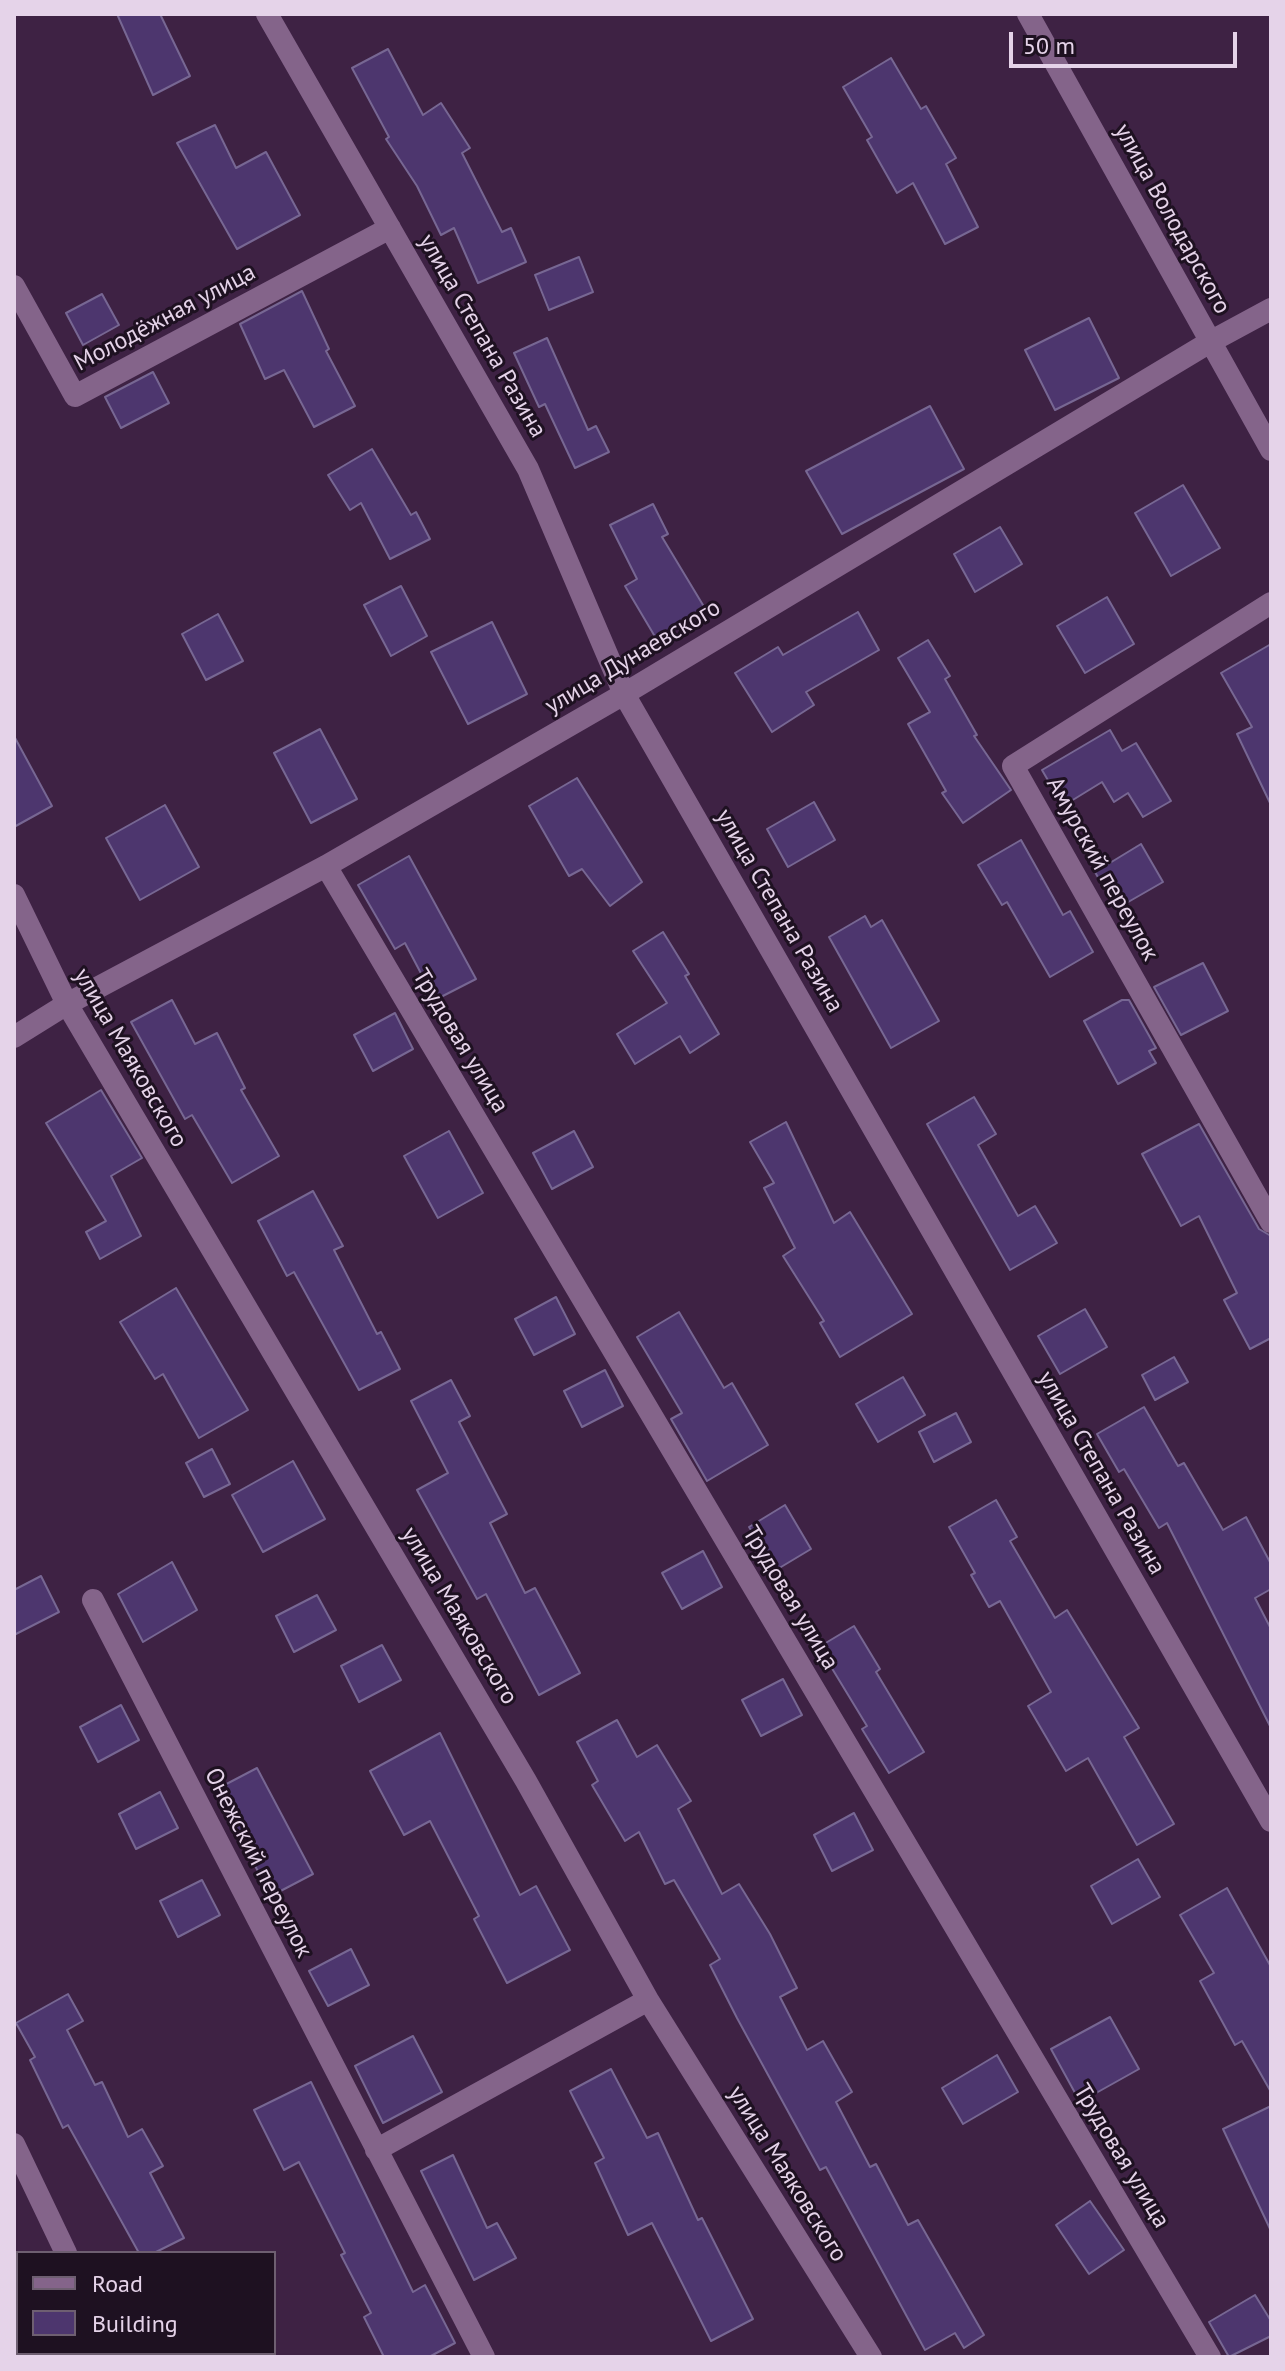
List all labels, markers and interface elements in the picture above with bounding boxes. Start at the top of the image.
scale bar [1013,16,1241,66]
text: 50 m [1023,30,1075,61]
street label: улица Володарского [1108,119,1236,319]
street label: улица Степана Разина [412,229,552,443]
street label: Молодёжная улица [69,258,261,378]
street label: улица Дунаевского [540,593,726,721]
street label: Амурский переулок [1040,772,1164,966]
street label: улица Степана Разина [709,804,849,1018]
street label: улица Маяковского [67,963,193,1153]
street label: Трудовая улица [406,964,514,1118]
street label: улица Степана Разина [1031,1366,1171,1580]
street label: Трудовая улица [736,1521,844,1675]
street label: улица Маяковского [395,1522,523,1710]
street label: Онежский переулок [198,1763,318,1963]
street label: Трудовая улица [1067,2079,1175,2233]
street label: улица Маяковского [721,2081,853,2267]
legend [16,2251,276,2355]
text: Road [92,2268,143,2299]
text: Building [92,2308,178,2339]

